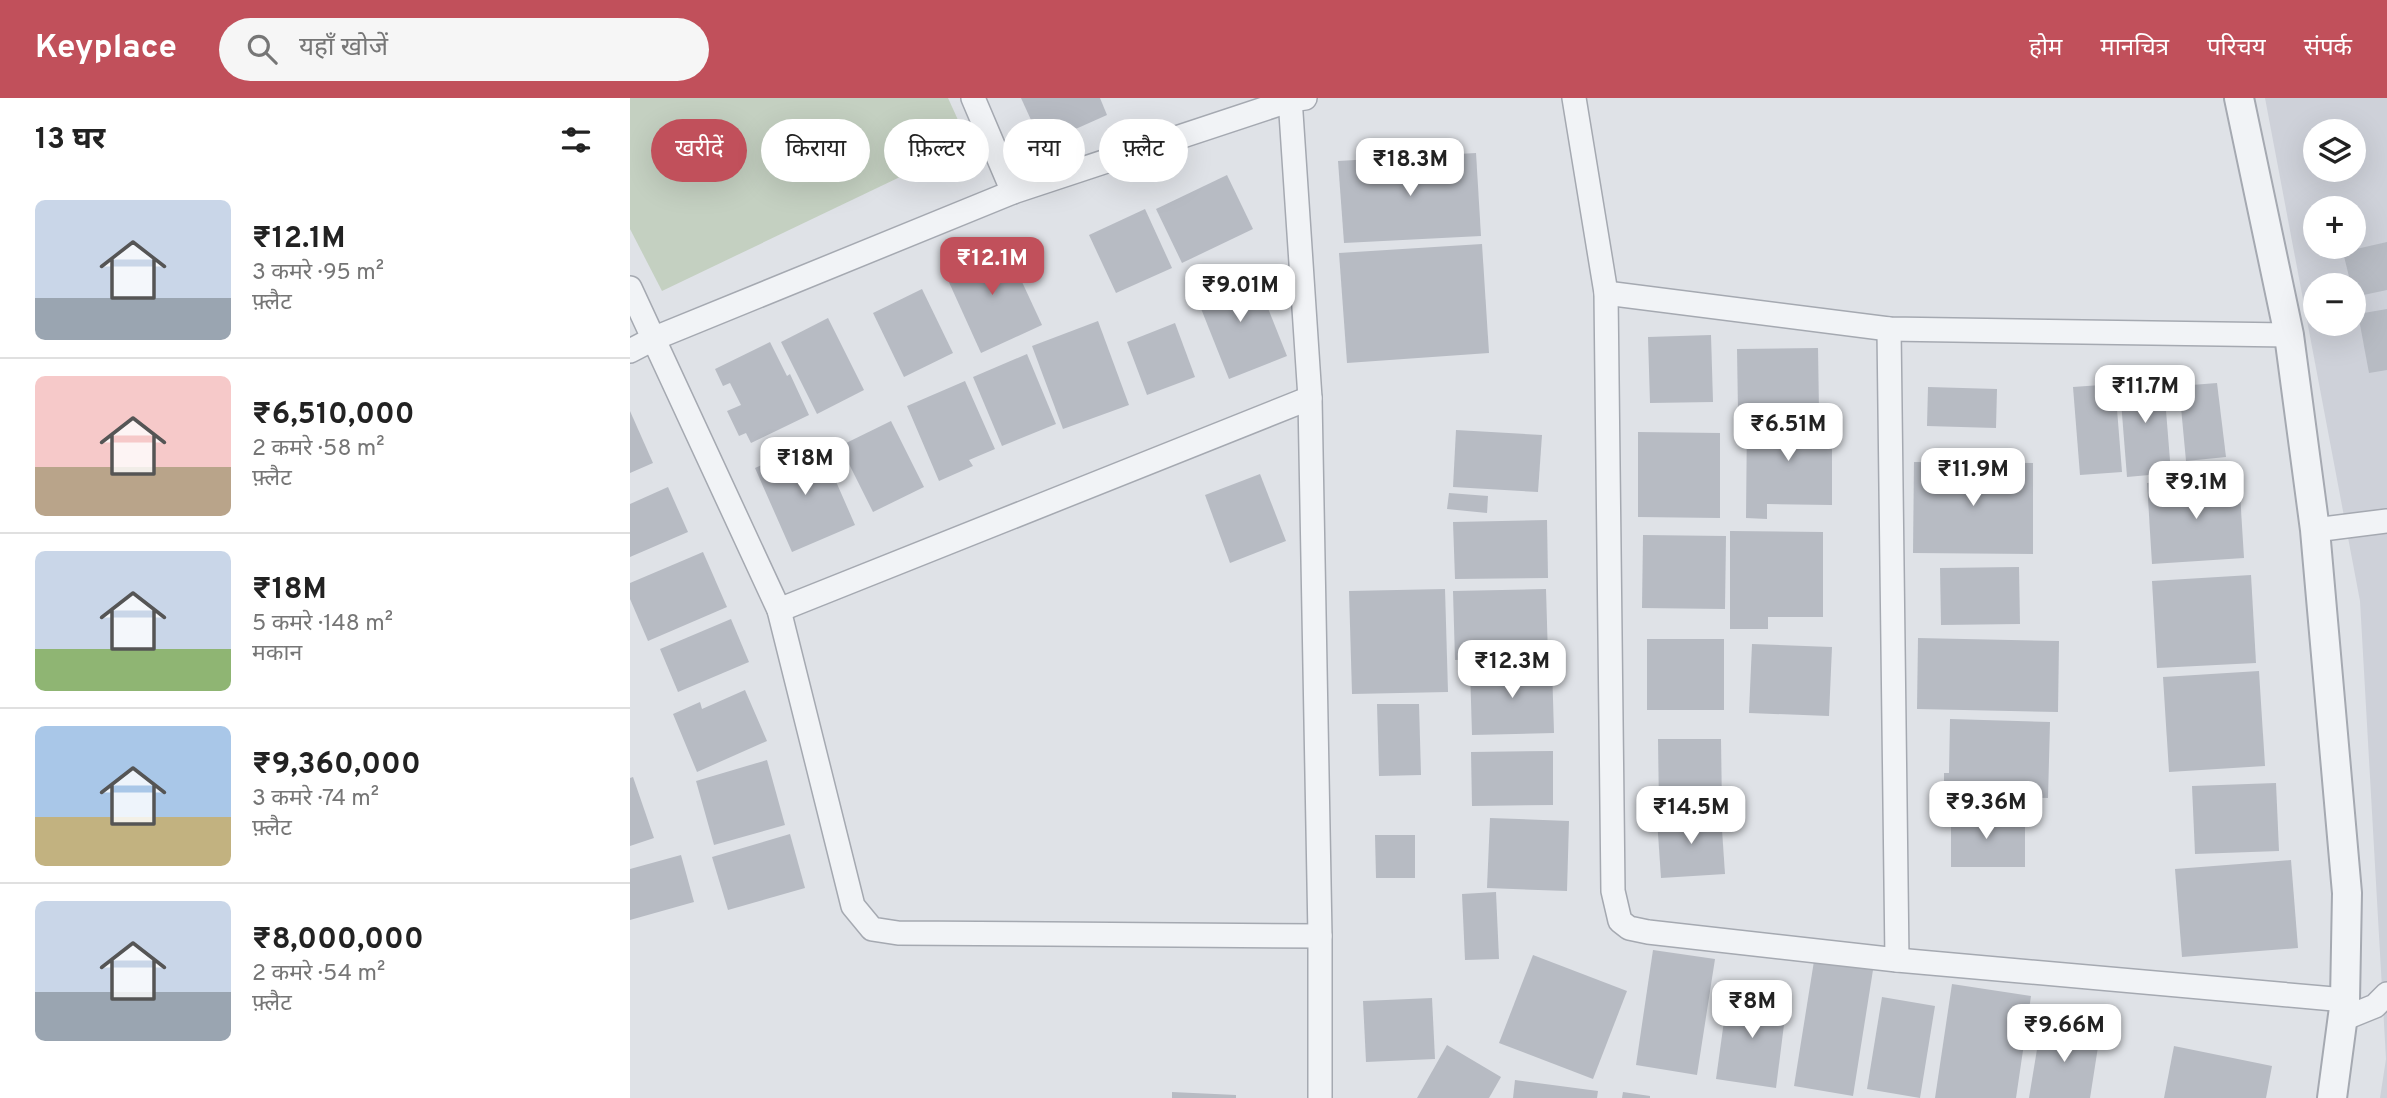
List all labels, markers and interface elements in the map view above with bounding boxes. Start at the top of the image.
search box [219,18,709,81]
text: Keyplace [35,28,177,70]
icon: search [243,30,281,68]
text: यहाँ खोजें [299,32,388,65]
text: होम [2029,34,2062,64]
text: मानचित्र [2100,34,2169,64]
text: परिचय [2207,34,2266,64]
text: संपर्क [2304,34,2352,64]
chip: खरीदें [651,119,747,182]
chip: किराया [761,119,870,182]
chip: फ़िल्टर [884,119,989,182]
chip: नया [1003,119,1085,182]
chip: फ़्लैट [1099,119,1188,182]
map controls [2303,119,2366,336]
button: layers [2303,119,2366,182]
icon: filters [557,121,595,159]
text: 13 घर [35,122,105,159]
pin: ₹18.3M [1353,139,1467,198]
text: ₹18.3M [1372,146,1448,175]
button: + [2303,196,2366,259]
text: ₹12.1M [252,221,346,258]
icon: home [91,228,175,312]
pin: ₹12.1M [935,238,1049,297]
text: ₹12.1M [956,245,1028,274]
text: 3 कमरे · 95 m² [252,259,384,288]
pin: ₹9.01M [1183,264,1297,324]
text: ₹9.01M [1201,272,1279,301]
button: − [2303,273,2366,336]
text: फ़्लैट [252,289,292,318]
pin: ₹11.7M [2088,366,2202,425]
text: ₹11.7M [2111,373,2179,402]
text: ₹6,510,000 [252,397,415,434]
icon: home [91,404,175,488]
pin: ₹6.51M [1731,404,1845,463]
text: ₹6.51M [1750,411,1826,440]
text: 2 कमरे · 58 m² [252,435,385,464]
pin: ₹18M [764,438,846,497]
text: ₹18M [776,445,834,474]
pin: ₹11.9M [1916,448,2030,508]
text: ₹11.9M [1937,456,2009,485]
pin: ₹9.1M [2147,462,2245,521]
text: फ़्लैट [252,465,292,494]
text: ₹9.1M [2165,469,2227,498]
text: ₹18M [252,572,327,609]
icon: home [91,579,175,663]
text: 5 कमरे · 148 m² [252,610,393,639]
text: मकान [252,640,302,669]
pin: ₹12.3M [1455,640,1569,700]
text: ₹12.3M [1474,648,1550,677]
text: ₹9,360,000 [252,747,421,784]
icon: home [91,754,175,838]
pin: ₹9.36M [1929,782,2043,841]
text: 3 कमरे · 74 m² [252,785,379,814]
pin: ₹14.5M [1634,786,1748,846]
text: ₹9.36M [1945,789,2027,818]
text: ₹14.5M [1652,794,1730,823]
text: फ़्लैट [252,815,292,844]
text: ₹8,000,000 [252,922,424,959]
icon: home [91,929,175,1013]
text: 2 कमरे · 54 m² [252,960,385,989]
pin: ₹8M [1718,981,1786,1040]
text: ₹8M [1728,988,1776,1017]
text: फ़्लैट [252,990,292,1019]
pin: ₹9.66M [2007,1004,2121,1064]
text: ₹9.66M [2023,1012,2105,1041]

